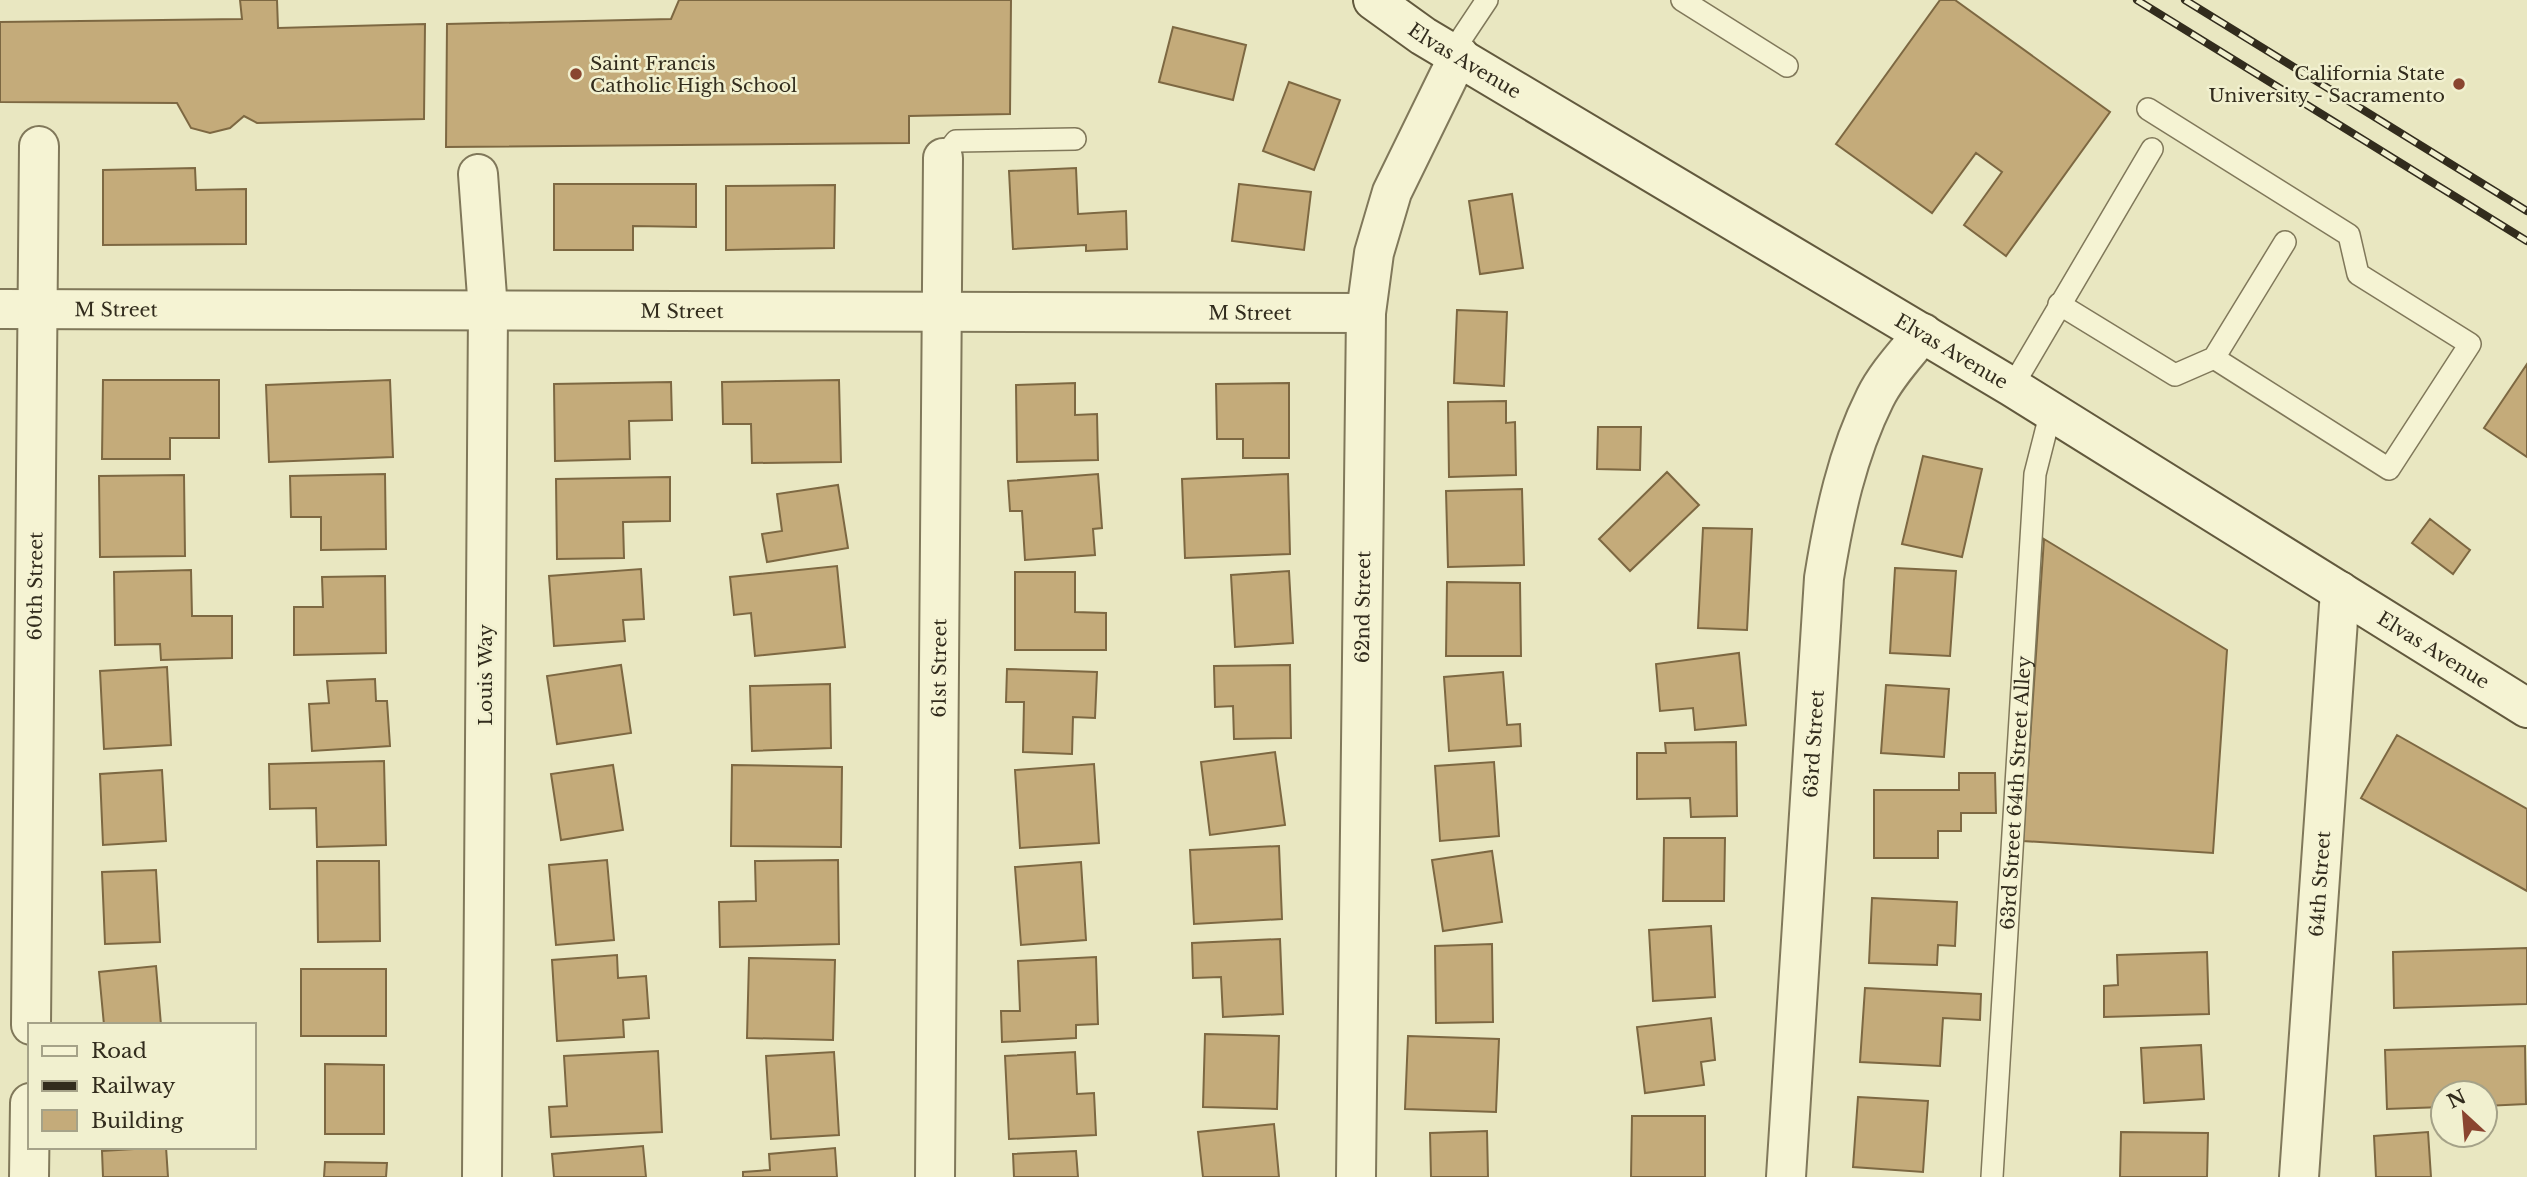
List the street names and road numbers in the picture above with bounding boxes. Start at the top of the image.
street label: Elvas Avenue [1404,18,1525,103]
street label: M Street [74,298,159,321]
street label: M Street [640,299,725,323]
street label: M Street [1208,301,1293,324]
street label: Elvas Avenue [1891,309,2012,394]
street label: 60th Street [23,531,47,640]
street label: 62nd Street [1350,550,1375,663]
street label: Elvas Avenue [2373,606,2494,693]
street label: 61st Street [927,618,951,718]
street label: Louis Way [474,624,497,726]
street label: 63rd Street 64th Street Alley [1996,655,2035,930]
street label: 63rd Street [1799,688,1828,799]
street label: 64th Street [2304,829,2335,938]

